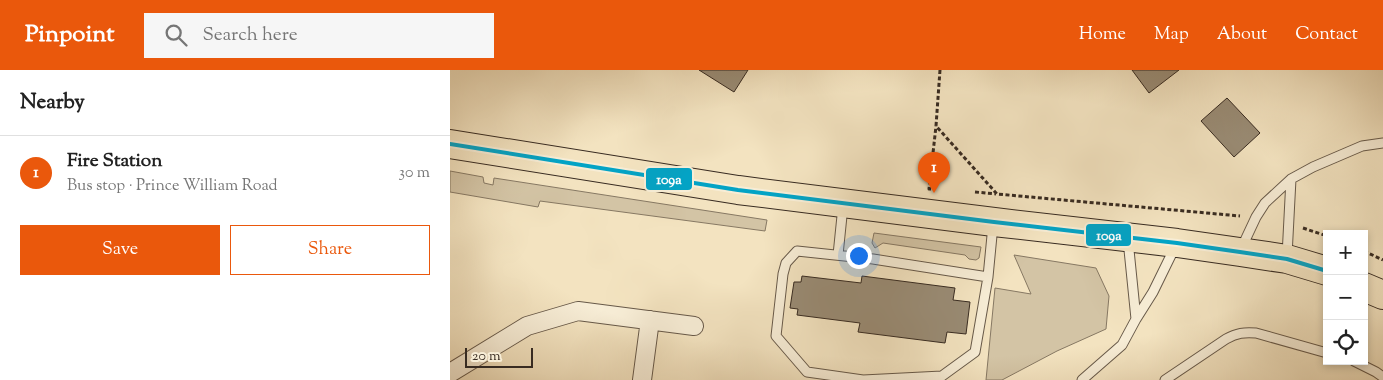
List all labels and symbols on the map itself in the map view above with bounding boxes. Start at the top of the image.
pin: 1 [918,152,950,193]
line badge: 109a [645,167,693,191]
text: 109a [656,171,682,191]
line badge: 109a [1085,223,1132,247]
text: 109a [1096,227,1122,247]
your location [846,243,872,269]
scale bar [465,345,532,368]

